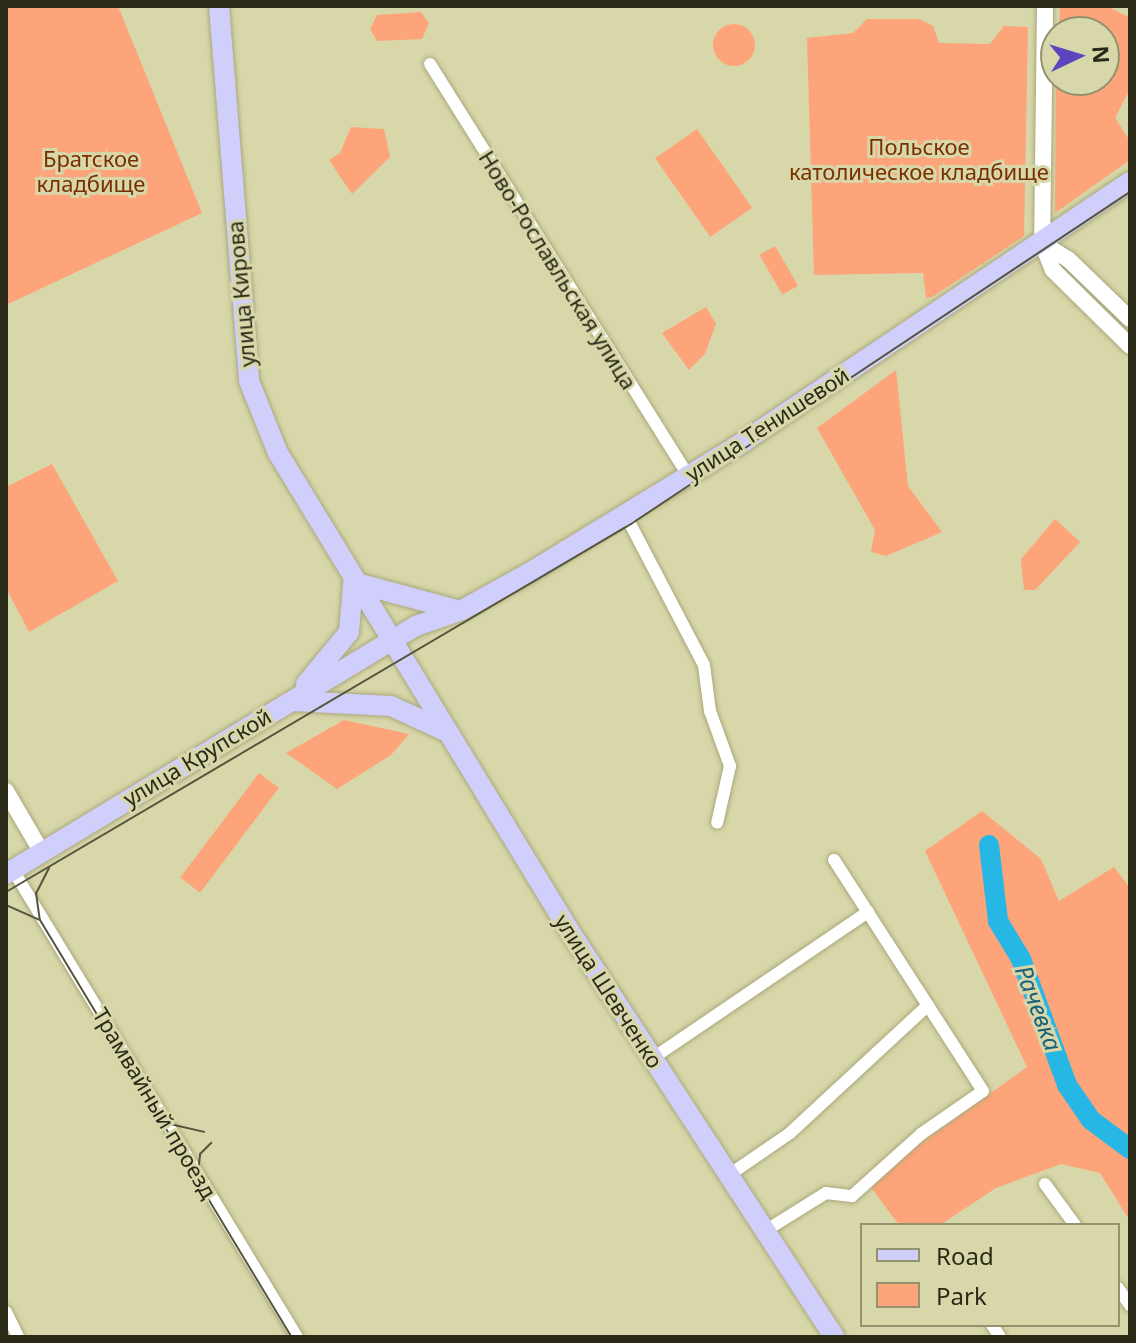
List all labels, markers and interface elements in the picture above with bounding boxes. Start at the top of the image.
north arrow [1040,16,1120,96]
text: N [1086,44,1118,64]
park label: Польское католическое кладбище [789,133,1049,184]
park label: Братское кладбище [37,145,145,196]
street label: Ново-Рославльская улица [474,146,642,394]
street label: улица Кирова [221,220,261,368]
street label: улица Тенишевой [680,361,854,487]
street label: улица Крупской [118,702,276,812]
street label: улица Шевченко [549,909,669,1073]
water label: Рачевка [1010,961,1068,1055]
street label: Трамвайный проезд [88,1003,222,1203]
legend [860,1223,1120,1327]
text: Road [936,1239,994,1272]
text: Park [936,1279,987,1312]

